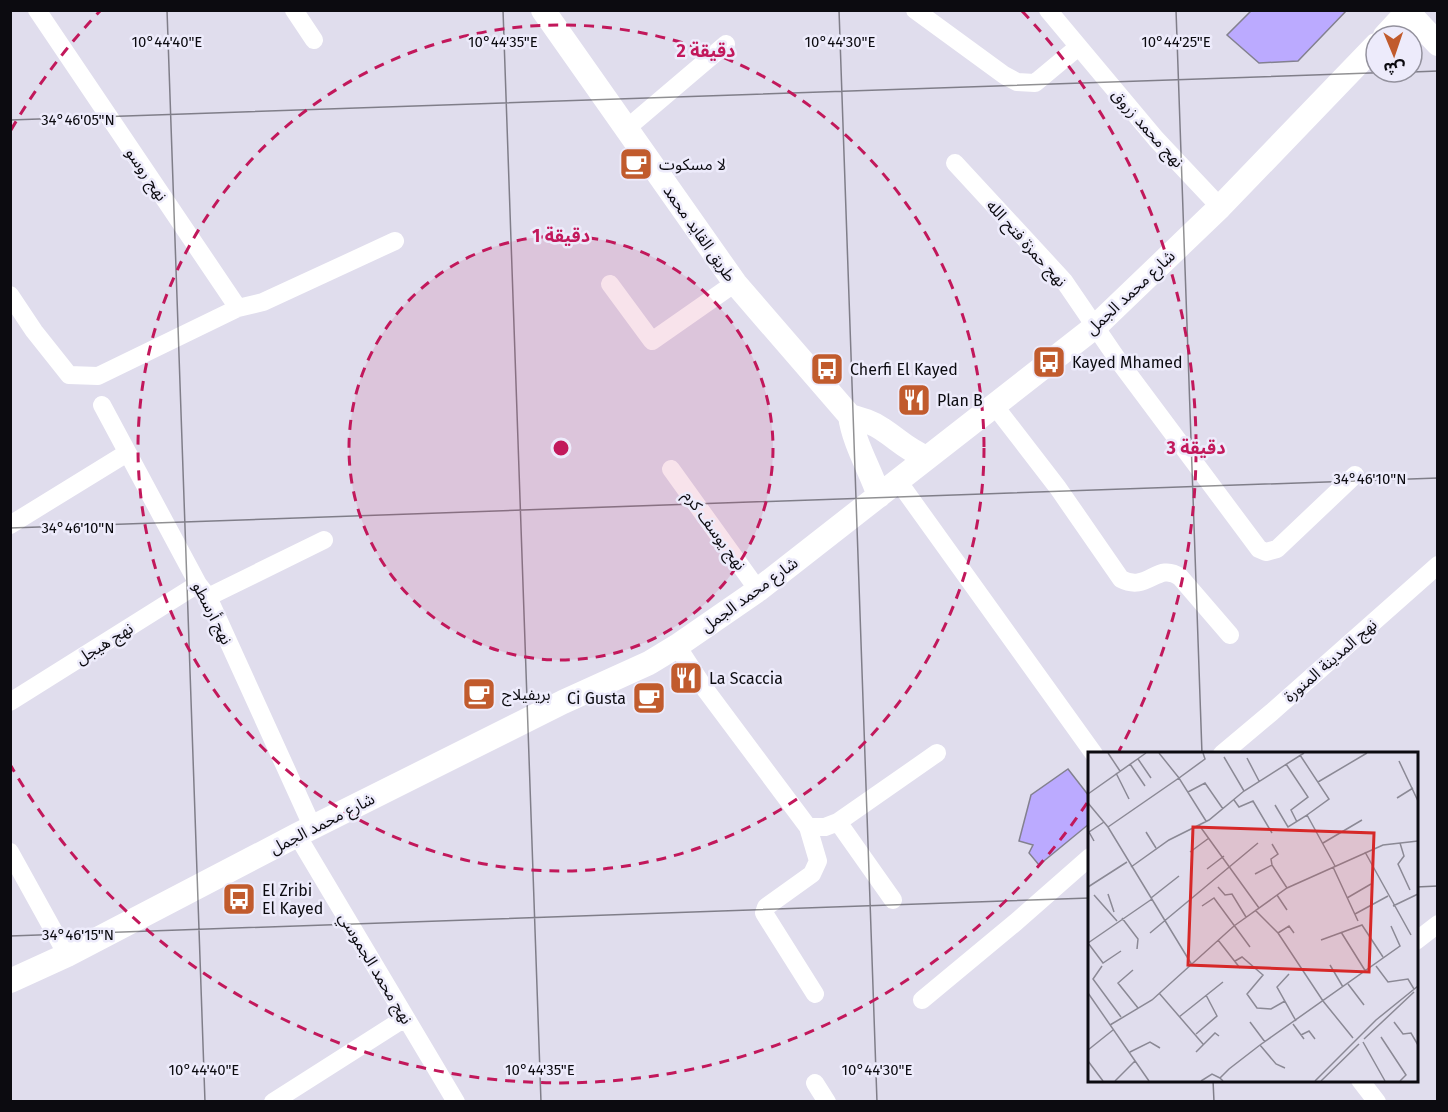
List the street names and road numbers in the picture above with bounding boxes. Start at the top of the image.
street label: نهج محمد زروق [1105,85,1188,173]
street label: نهج روسو [119,144,171,206]
street label: طريق القايد محمد [659,182,740,286]
street label: نهج حمزة فتح الله [980,196,1071,293]
street label: شارع محمد الجمل [1082,246,1181,341]
street label: نهج يوسف كرم [677,487,750,576]
street label: شارع محمد الجمل [697,553,803,638]
street label: نهج أرسطو [186,579,236,649]
street label: نهج المدينة المنورة [1280,615,1383,708]
street label: نهج هيجل [72,618,138,671]
street label: شارع محمد الجمل [267,789,379,861]
street label: نهج محمد الجموسي [332,909,416,1029]

